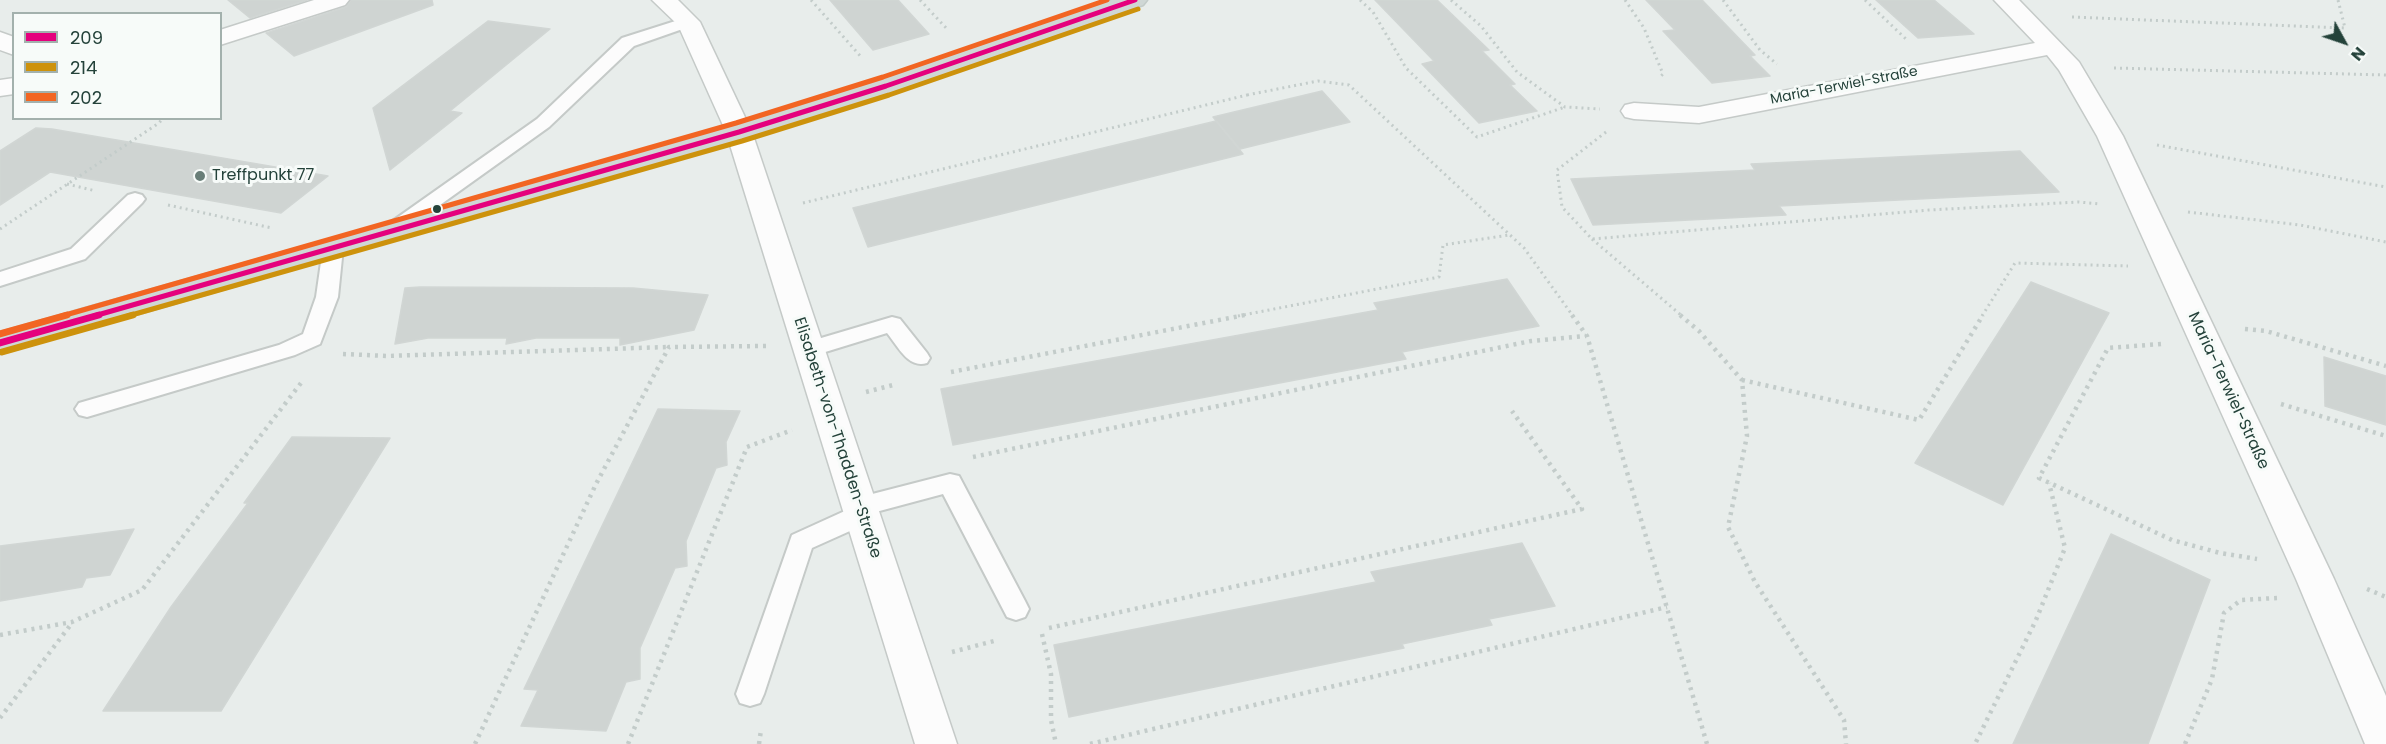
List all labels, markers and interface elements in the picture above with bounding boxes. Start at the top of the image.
legend [12,12,222,120]
north arrow [2314,12,2374,72]
text: 209 [70,25,103,50]
text: N [2345,42,2371,66]
text: 214 [70,55,97,80]
street label: Maria-Terwiel-Straße [1769,63,1919,109]
text: 202 [70,85,102,110]
place label: Treffpunkt 77 [212,166,314,186]
marker: Treffpunkt 77 [193,169,207,183]
unlabelled marker [431,203,443,215]
street label: Maria-Terwiel-Straße [2183,309,2273,473]
street label: Elisabeth-von-Thadden-Straße [789,315,885,561]

